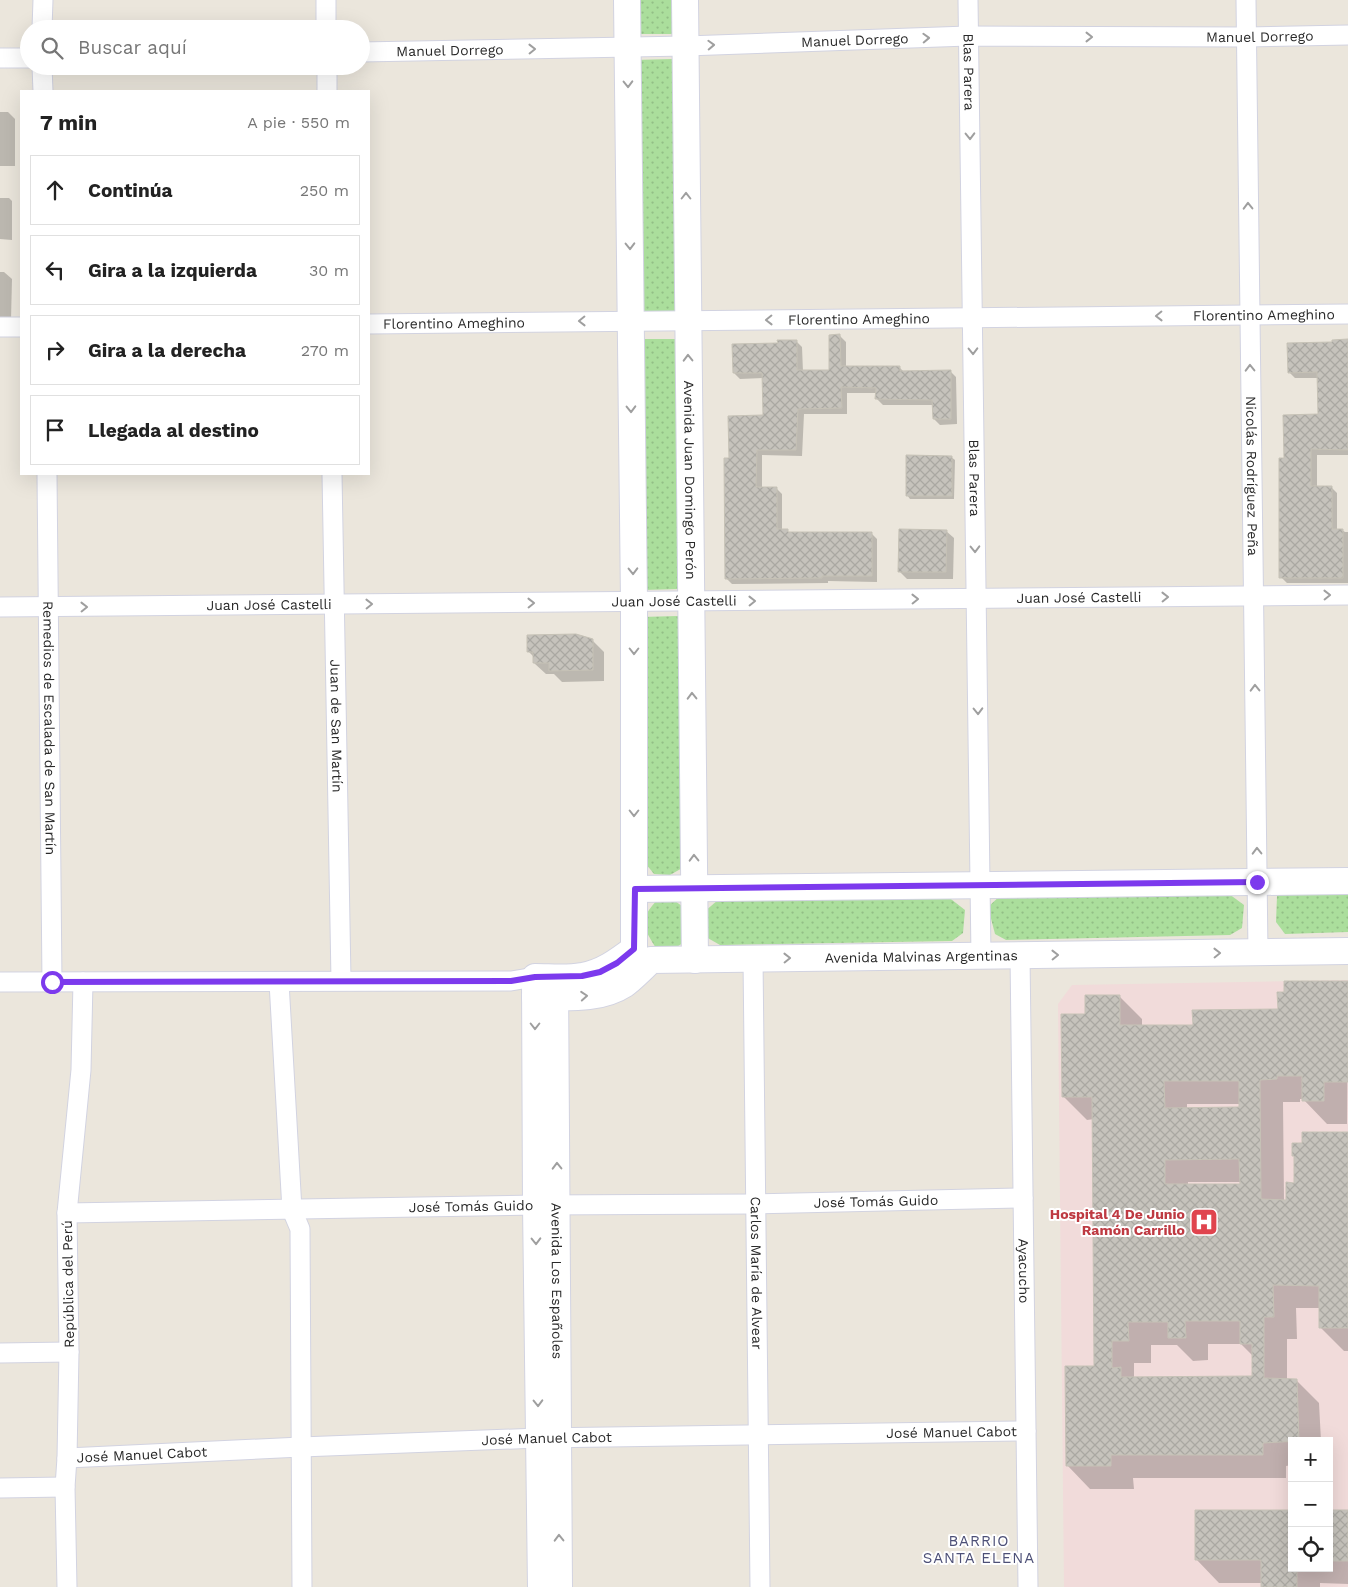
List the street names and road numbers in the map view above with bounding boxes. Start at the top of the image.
street label: Manuel Dorrego [1206,28,1314,45]
street label: Manuel Dorrego [801,30,909,50]
street label: Blas Parera [960,33,978,111]
street label: Manuel Dorrego [396,41,504,59]
street label: Florentino Ameghino [1193,306,1335,324]
street label: Florentino Ameghino [788,310,930,328]
street label: Florentino Ameghino [383,314,525,332]
street label: Avenida Juan Domingo Perón [681,380,699,580]
street label: Nicolás Rodríguez Peña [1243,396,1261,556]
street label: Blas Parera [966,439,983,517]
street label: Juan José Castelli [1016,589,1142,606]
street label: Juan José Castelli [611,592,737,610]
street label: Juan José Castelli [206,596,332,613]
street label: Remedios de Escalada de San Martín [40,601,59,855]
street label: Juan de San Martín [327,659,346,793]
street label: Avenida Malvinas Argentinas [825,947,1018,966]
street label: José Tomás Guido [813,1192,938,1211]
street label: Carlos María de Alvear [748,1196,765,1350]
street label: José Tomás Guido [409,1197,533,1215]
street label: Avenida Los Españoles [548,1203,565,1359]
street label: República del Perú [59,1220,77,1348]
street label: Ayacucho [1016,1238,1032,1304]
street label: José Manuel Cabot [886,1423,1017,1441]
street label: José Manuel Cabot [481,1429,612,1448]
street label: José Manuel Cabot [76,1443,208,1466]

